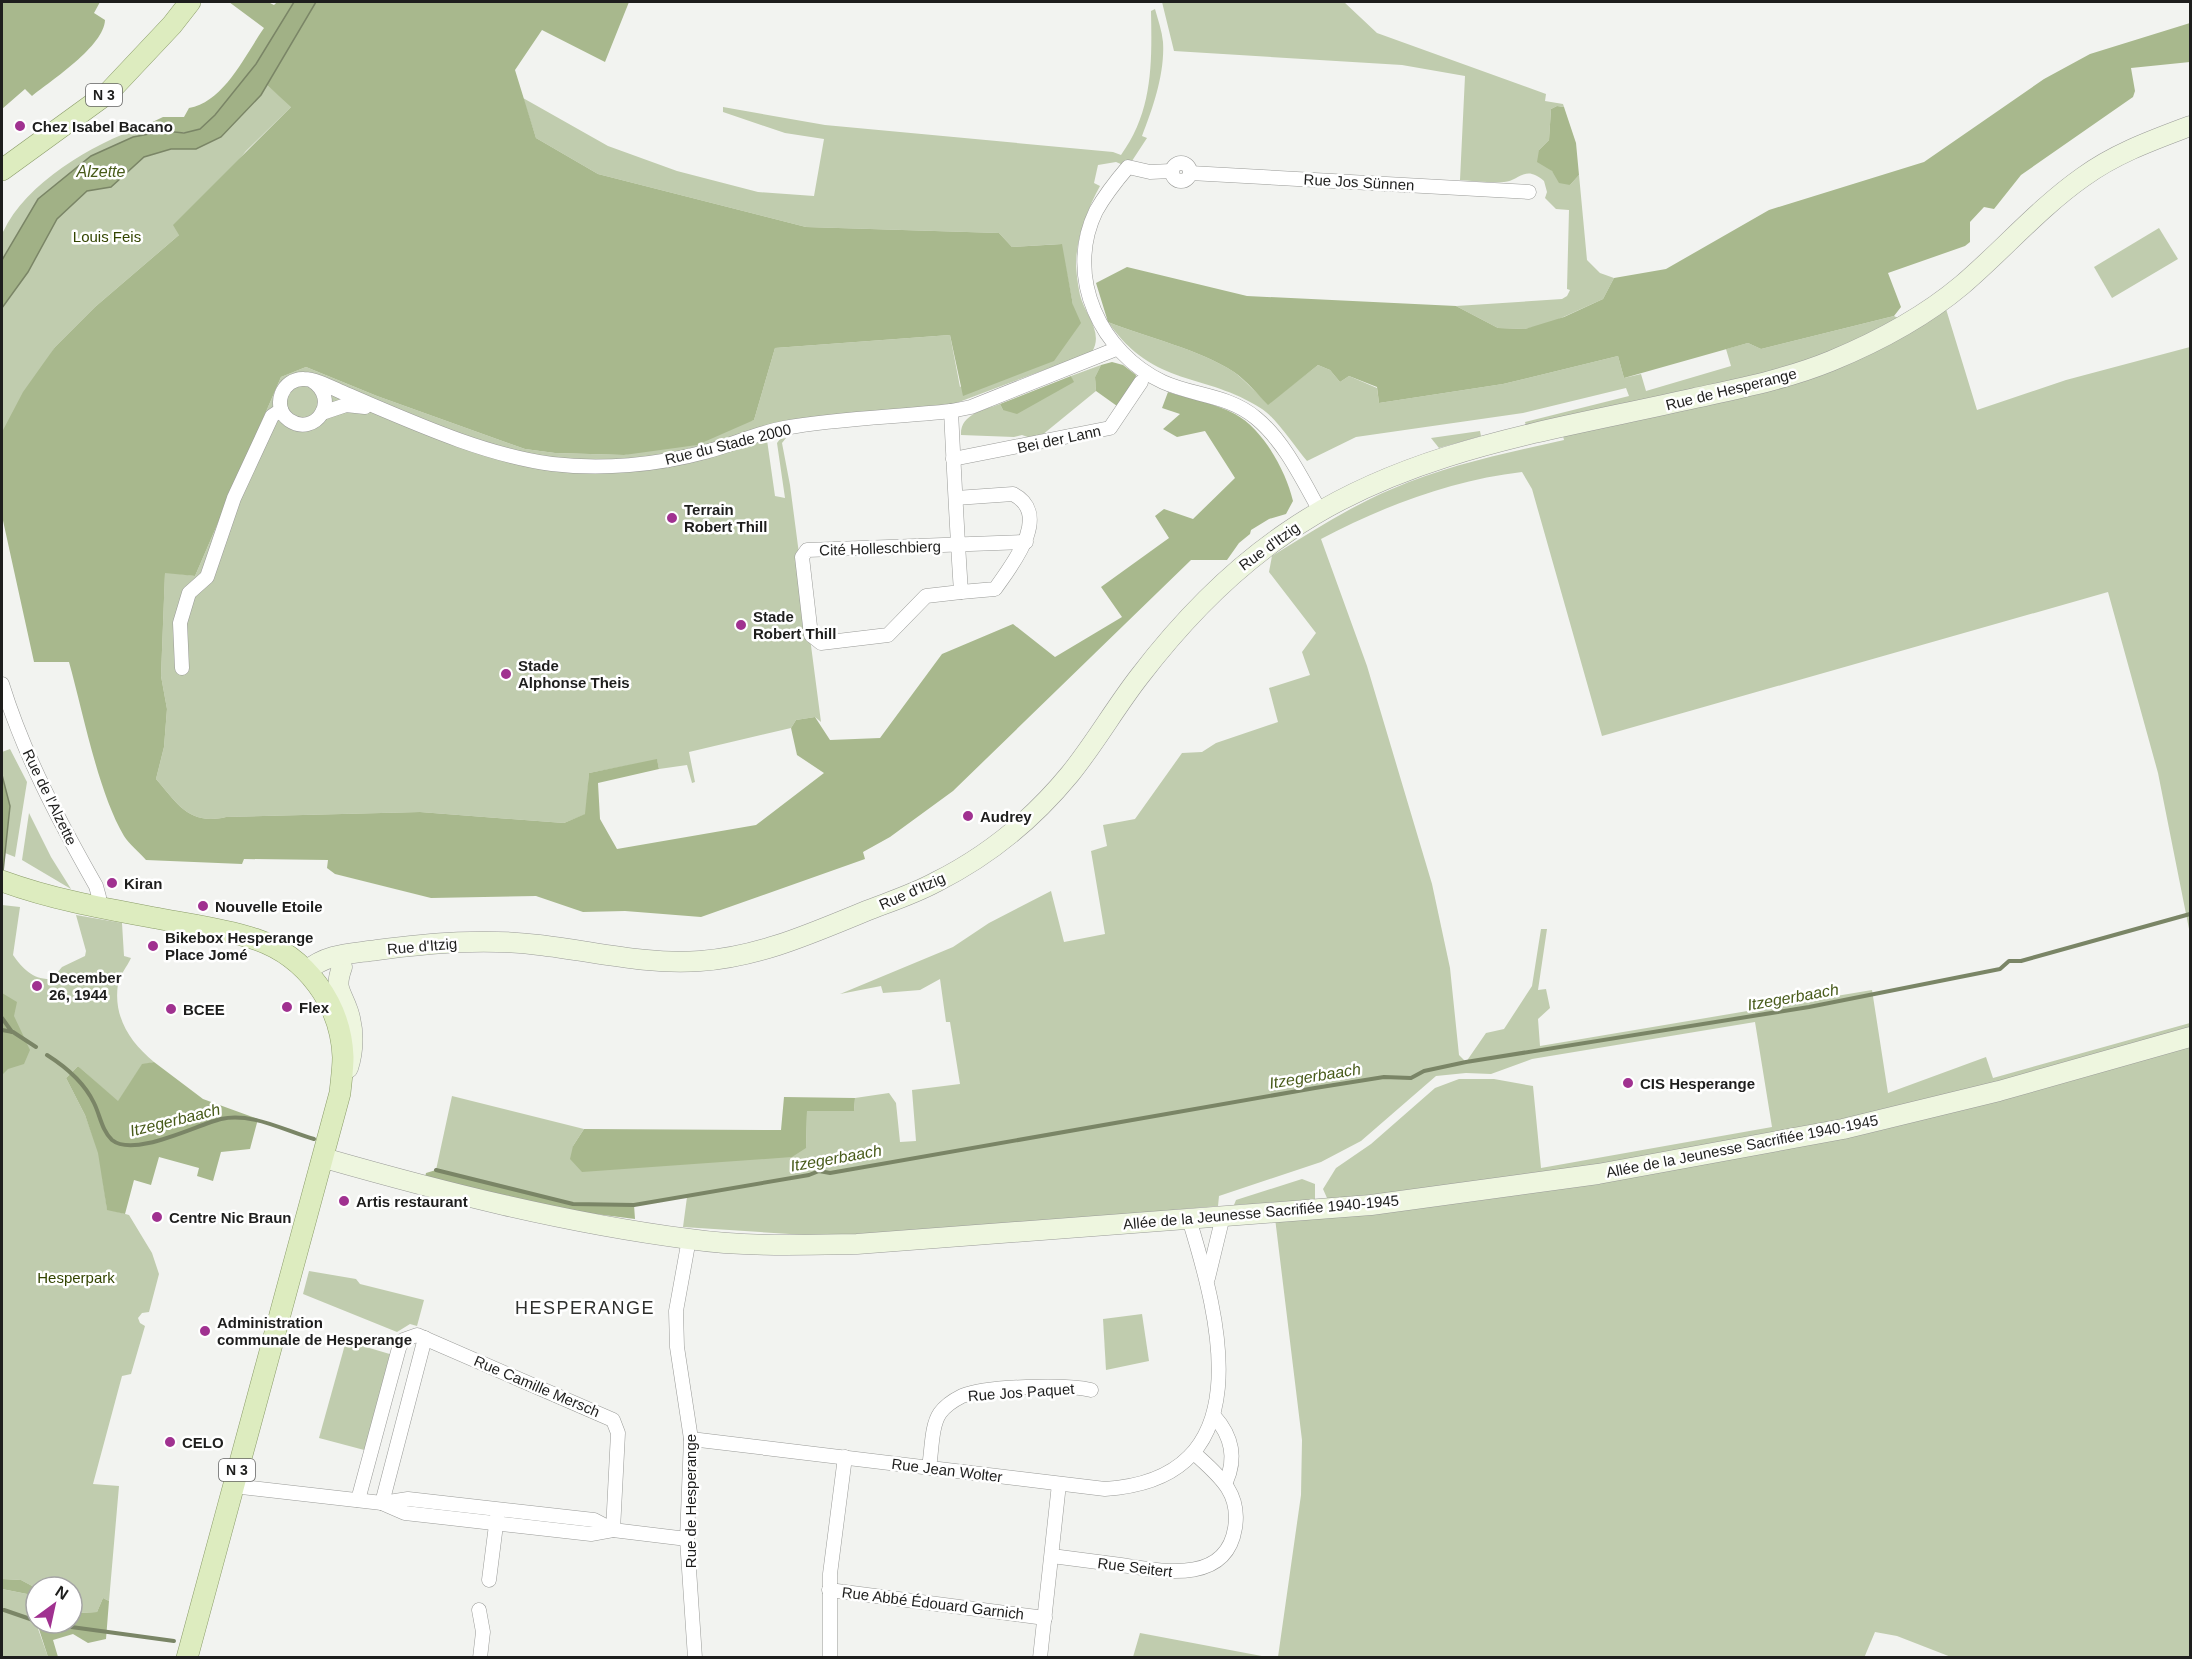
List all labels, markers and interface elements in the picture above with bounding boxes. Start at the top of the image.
road number: N 3 [86,84,122,106]
place label: Chez Isabel Bacano [32,118,173,135]
marker: Chez Isabel Bacano [13,119,27,133]
water label: Alzette [76,163,126,180]
street label: Rue Jos Sünnen [1303,171,1415,193]
park label: Louis Feis [73,228,141,245]
street label: Rue de Hesperange [1664,365,1798,413]
street label: Rue du Stade 2000 [663,420,793,468]
street label: Bei der Lann [1016,422,1102,456]
place label: Terrain Robert Thill [684,501,767,535]
marker: Terrain Robert Thill [665,511,679,525]
street label: Rue d'Itzig [1236,518,1302,574]
street label: Cité Holleschbierg [819,537,941,559]
place label: Stade Robert Thill [753,608,836,642]
marker: Stade Robert Thill [734,618,748,632]
place label: Stade Alphonse Theis [518,657,630,691]
marker: Stade Alphonse Theis [499,667,513,681]
street label: Rue de l'Alzette [19,746,81,848]
place label: Audrey [980,808,1032,825]
marker: Audrey [961,809,975,823]
street label: Rue d'Itzig [876,869,948,913]
place label: Kiran [124,875,162,892]
marker: Kiran [105,876,119,890]
place label: Nouvelle Etoile [215,898,323,915]
marker: Nouvelle Etoile [196,899,210,913]
place label: Bikebox Hesperange Place Jomé [165,929,313,963]
street label: Rue d'Itzig [386,934,458,958]
marker: Bikebox Hesperange Place Jomé [146,939,160,953]
place label: December 26, 1944 [49,969,122,1003]
marker: December 26, 1944 [30,979,44,993]
water label: Itzegerbaach [1746,981,1840,1013]
place label: Flex [299,999,330,1016]
marker: Flex [280,1000,294,1014]
place label: BCEE [183,1001,225,1018]
marker: BCEE [164,1002,178,1016]
water label: Itzegerbaach [1268,1060,1362,1092]
place label: CIS Hesperange [1640,1075,1755,1092]
marker: CIS Hesperange [1621,1076,1635,1090]
water label: Itzegerbaach [128,1101,222,1139]
street label: Allée de la Jeunesse Sacrifiée 1940-1945 [1604,1111,1880,1181]
water label: Itzegerbaach [789,1142,883,1174]
street label: Allée de la Jeunesse Sacrifiée 1940-1945 [1122,1191,1400,1233]
place label: Artis restaurant [356,1193,468,1210]
marker: Artis restaurant [337,1194,351,1208]
place label: Centre Nic Braun [169,1209,292,1226]
marker: Centre Nic Braun [150,1210,164,1224]
park label: Hesperpark [37,1269,115,1286]
district label: HESPERANGE [515,1298,655,1318]
place label: Administration communale de Hesperange [217,1314,412,1348]
marker: Administration communale de Hesperange [198,1324,212,1338]
street label: Rue Camille Mersch [472,1352,602,1420]
street label: Rue Jos Paquet [967,1380,1076,1404]
place label: CELO [182,1434,224,1451]
street label: Rue de Hesperange [682,1434,699,1568]
marker: CELO [163,1435,177,1449]
street label: Rue Jean Wolter [891,1455,1003,1485]
road number: N 3 [219,1459,255,1481]
street label: Rue Seitert [1097,1554,1174,1580]
north arrow [24,1575,84,1635]
text: N [52,1583,71,1603]
street label: Rue Abbé Édouard Garnich [841,1583,1025,1623]

